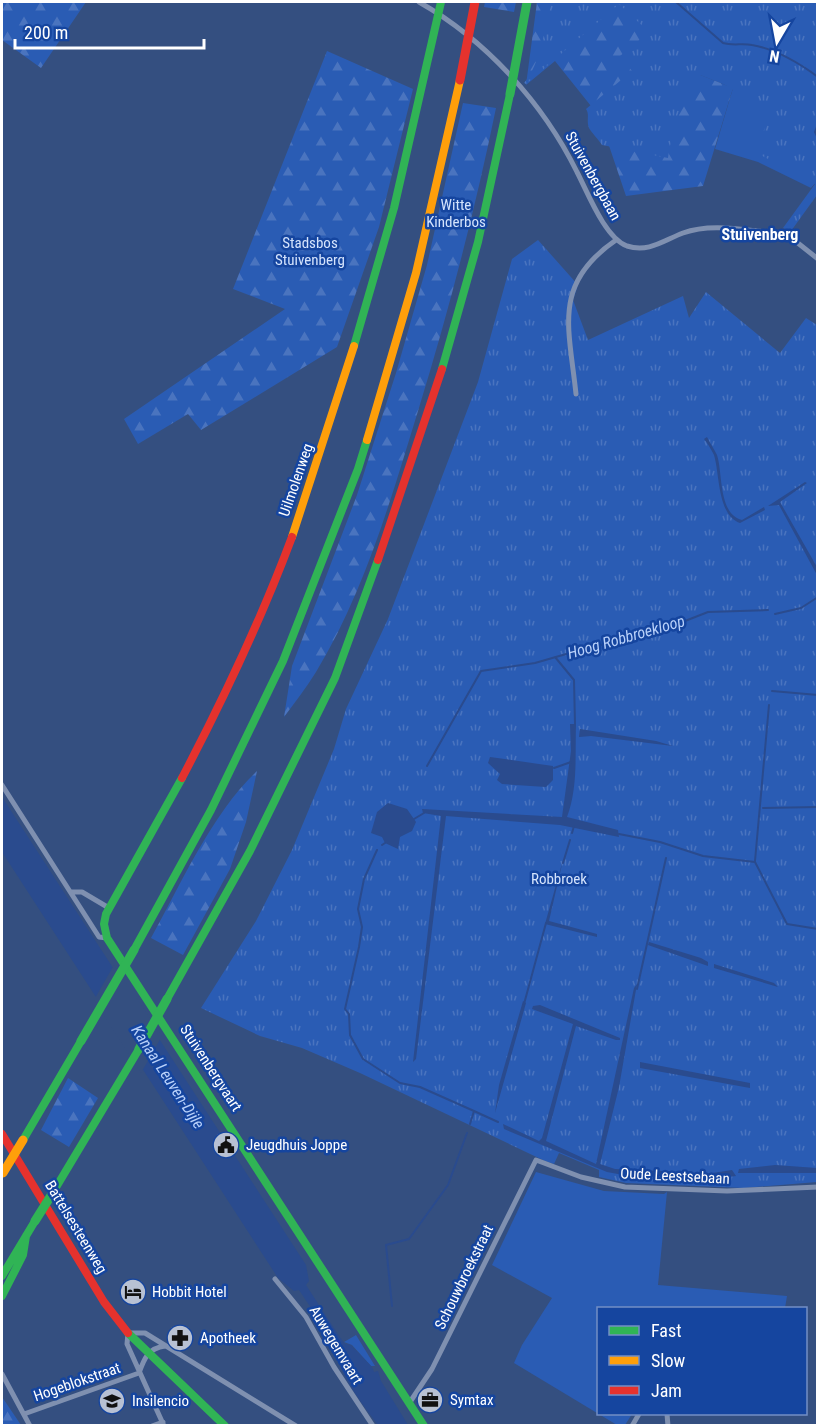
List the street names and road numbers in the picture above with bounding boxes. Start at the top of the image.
street label: Stuivenbergbaan [561,128,625,224]
street label: Uilmolenweg [275,441,317,519]
street label: Stuivenbergvaart [176,1021,246,1115]
street label: Oude Leestsebaan [620,1164,730,1188]
street label: Battelsesteenweg [41,1177,111,1277]
street label: Schouwbroekstraat [431,1222,497,1332]
street label: Auwegemvaart [306,1302,366,1388]
street label: Hogeblokstraat [31,1359,123,1405]

